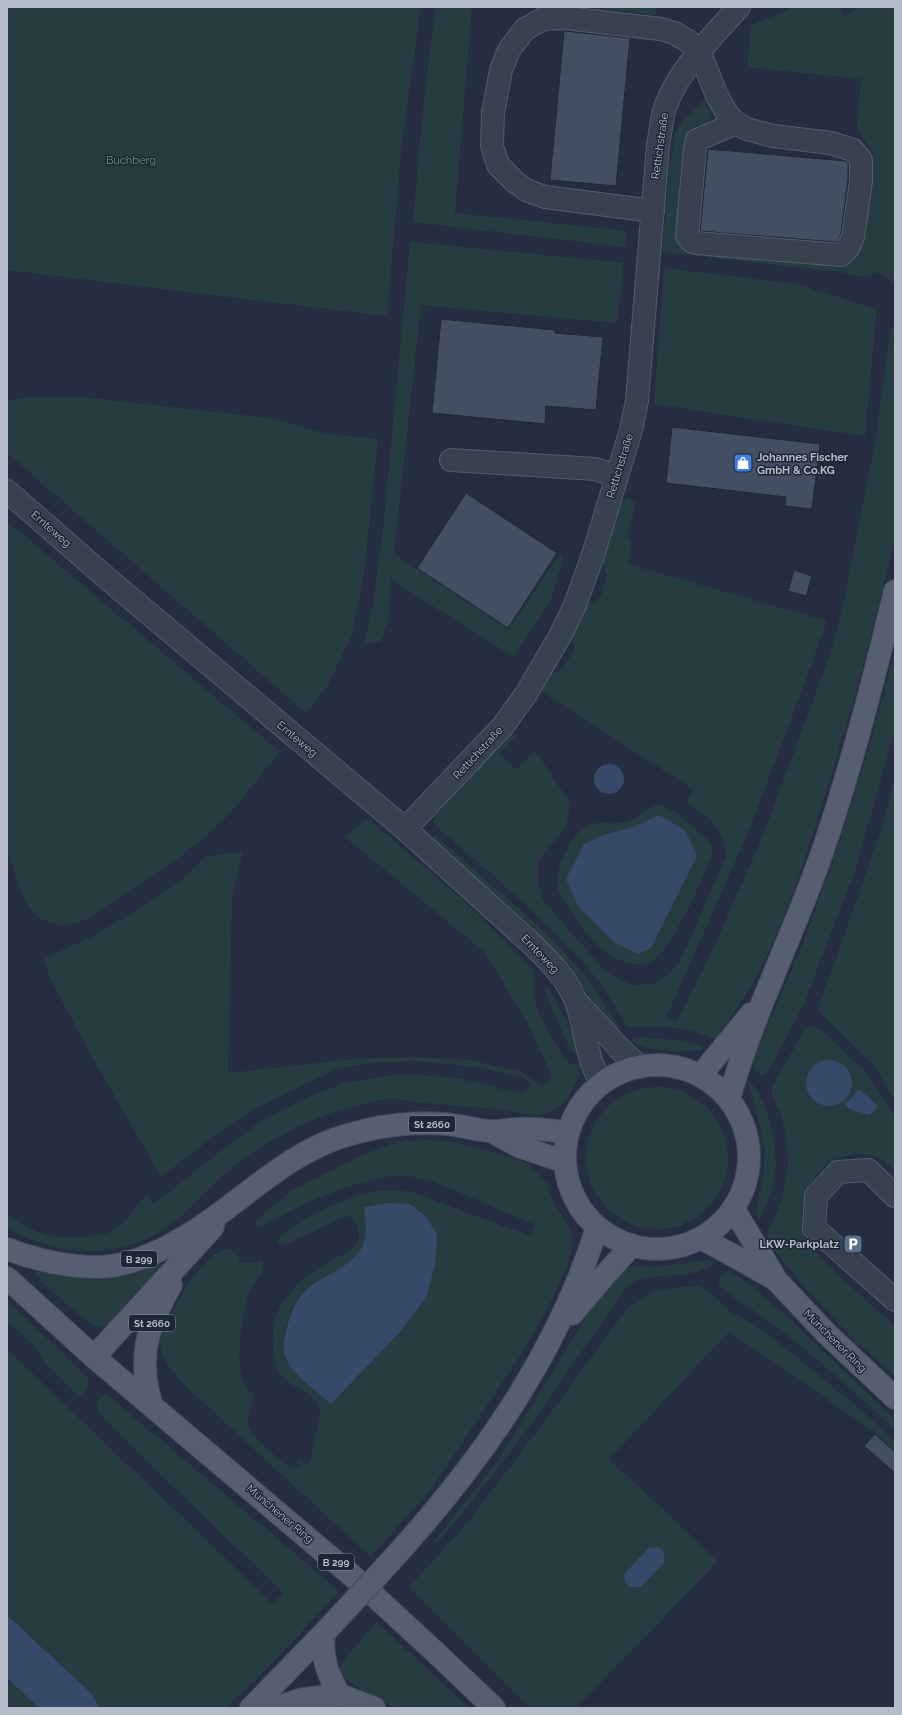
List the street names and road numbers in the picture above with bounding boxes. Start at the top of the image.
street label: Rettichstraße [649,111,671,180]
street label: Rettichstraße [604,432,636,500]
street label: Ernteweg [28,508,74,550]
street label: Ernteweg [274,718,320,760]
street label: Rettichstraße [450,724,506,782]
street label: Ernteweg [518,932,562,976]
road number: St 2660 [409,1116,455,1132]
road number: B 299 [121,1251,157,1267]
street label: Münchener Ring [801,1307,869,1375]
road number: St 2660 [129,1315,175,1331]
street label: Münchener Ring [244,1482,316,1546]
road number: B 299 [318,1554,354,1570]

